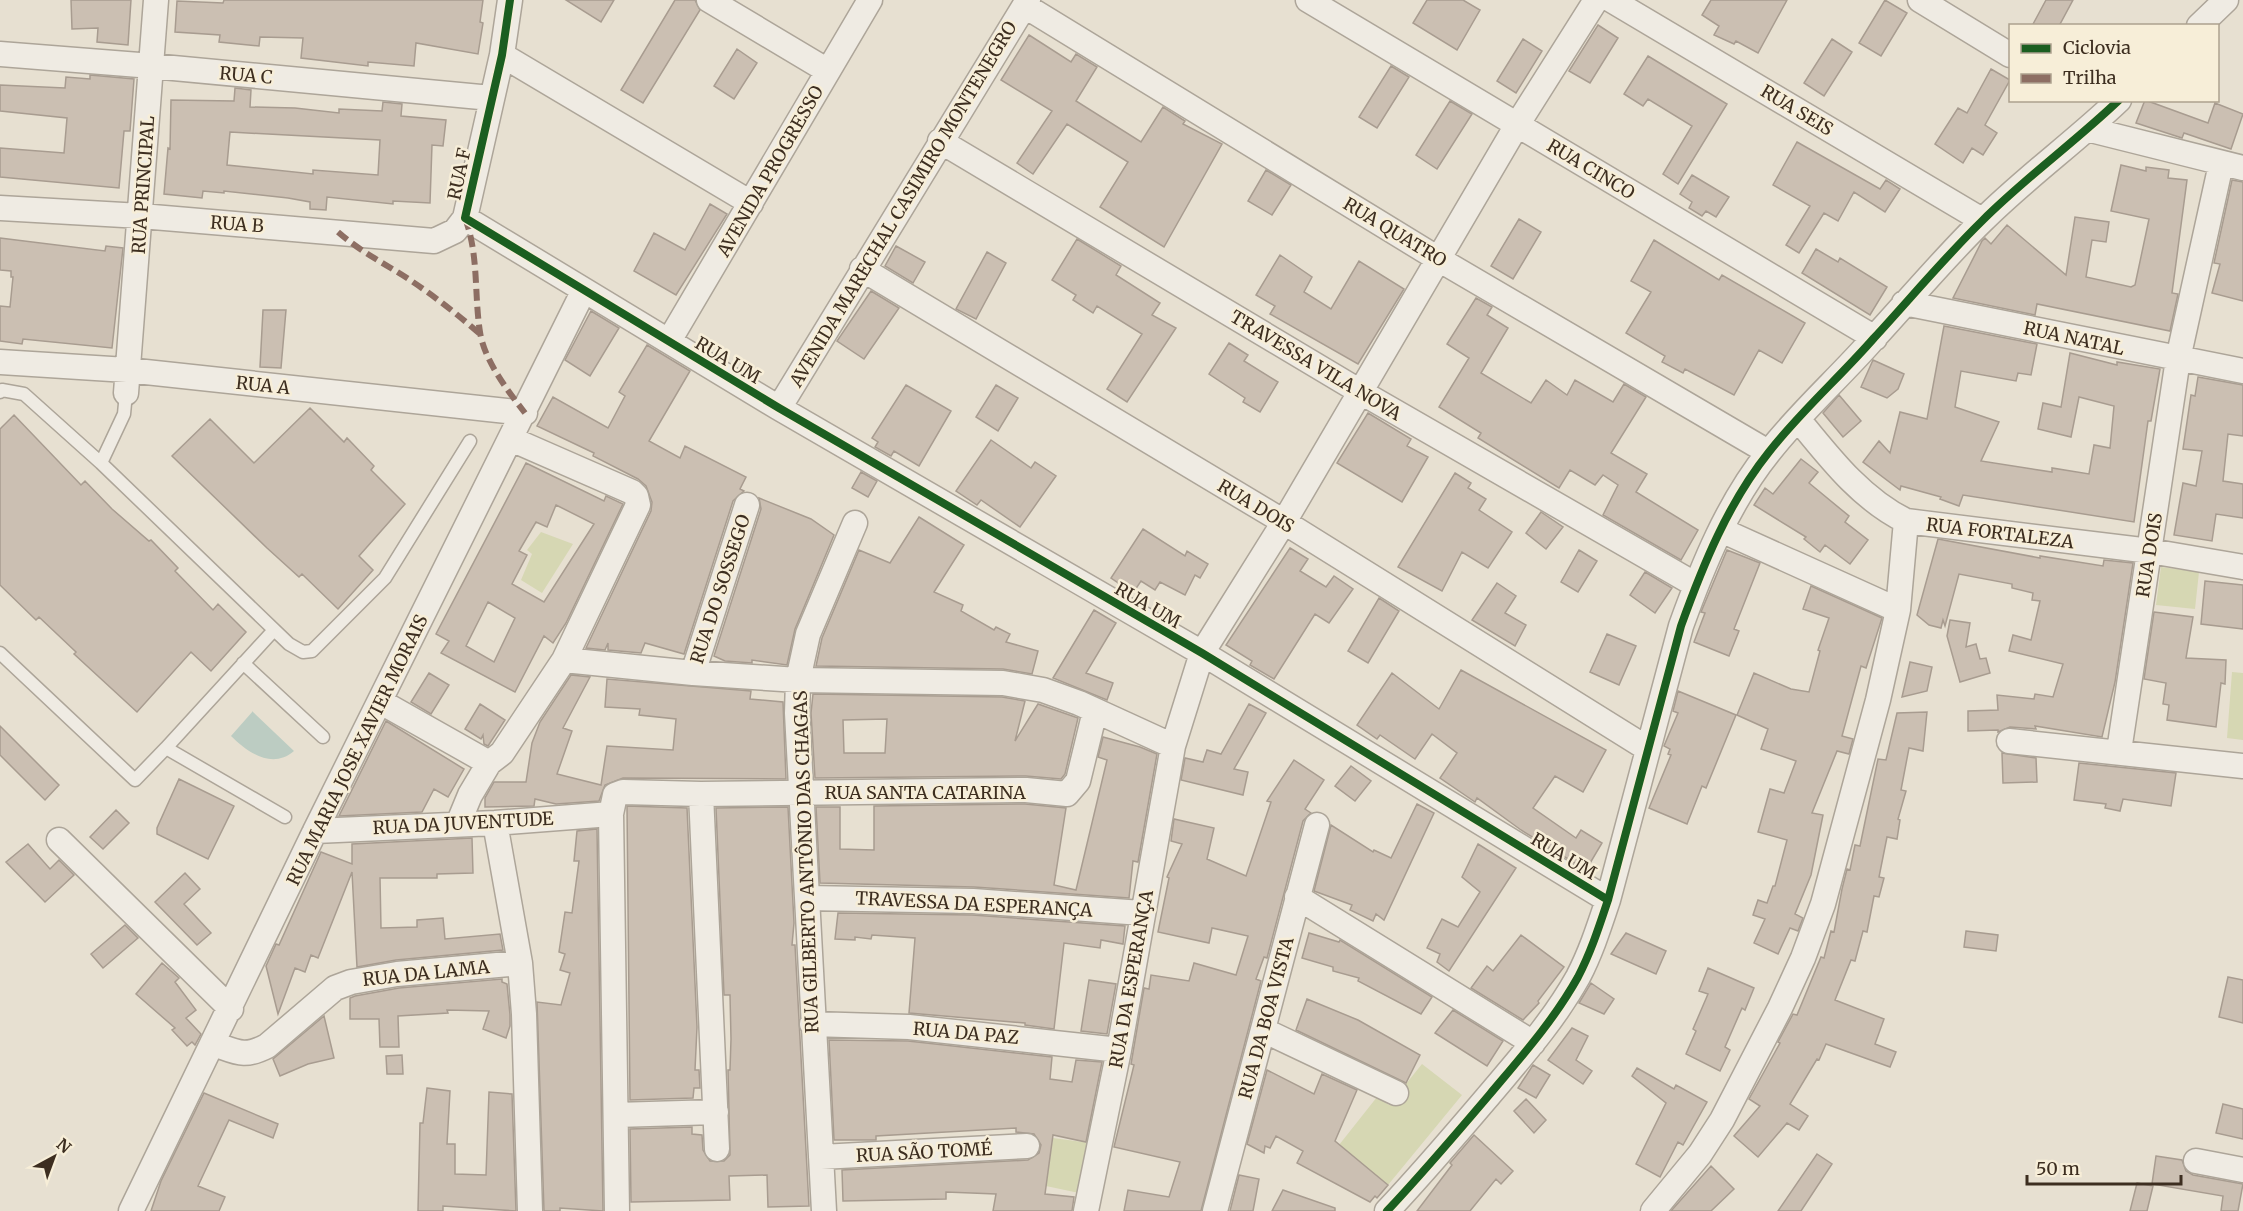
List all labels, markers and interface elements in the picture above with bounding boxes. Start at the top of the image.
street label: AVENIDA MARECHAL CASIMIRO MONTENEGRO [784,17,1022,392]
legend [2009,24,2219,102]
text: Ciclovia [2063,36,2131,59]
street label: RUA C [218,61,274,89]
text: Trilha [2063,66,2117,89]
street label: RUA SEIS [1757,79,1838,141]
street label: AVENIDA PROGRESSO [711,81,828,262]
street label: RUA PRINCIPAL [127,115,159,255]
street label: RUA CINCO [1543,134,1639,204]
street label: RUA F [442,146,476,202]
street label: RUA QUATRO [1339,192,1451,272]
street label: RUA B [209,211,265,237]
street label: TRAVESSA VILA NOVA [1226,305,1406,425]
street label: RUA NATAL [2021,316,2127,360]
street label: RUA UM [691,331,765,389]
street label: RUA A [235,371,291,399]
street label: RUA DOIS [1213,474,1299,538]
street label: RUA DO SOSSEGO [685,511,755,667]
street label: RUA DOIS [2131,511,2167,599]
street label: RUA FORTALEZA [1925,513,2075,554]
street label: RUA UM [1111,577,1185,633]
street label: RUA MARIA JOSE XAVIER MORAIS [281,610,433,889]
street label: RUA GILBERTO ANTÔNIO DAS CHAGAS [789,690,823,1034]
street label: RUA SANTA CATARINA [824,781,1026,804]
street label: RUA DA JUVENTUDE [372,807,555,839]
street label: RUA UM [1527,827,1601,885]
street label: TRAVESSA DA ESPERANÇA [855,886,1093,922]
street label: RUA DA ESPERANÇA [1104,888,1158,1070]
street label: RUA DA BOA VISTA [1233,934,1299,1102]
street label: RUA DA LAMA [361,955,491,991]
street label: RUA DA PAZ [912,1017,1020,1049]
north arrow [24,1127,84,1187]
text: N [53,1134,75,1158]
street label: RUA SÃO TOMÉ [855,1137,993,1167]
scale bar [2027,1148,2182,1186]
text: 50 m [2036,1157,2080,1180]

